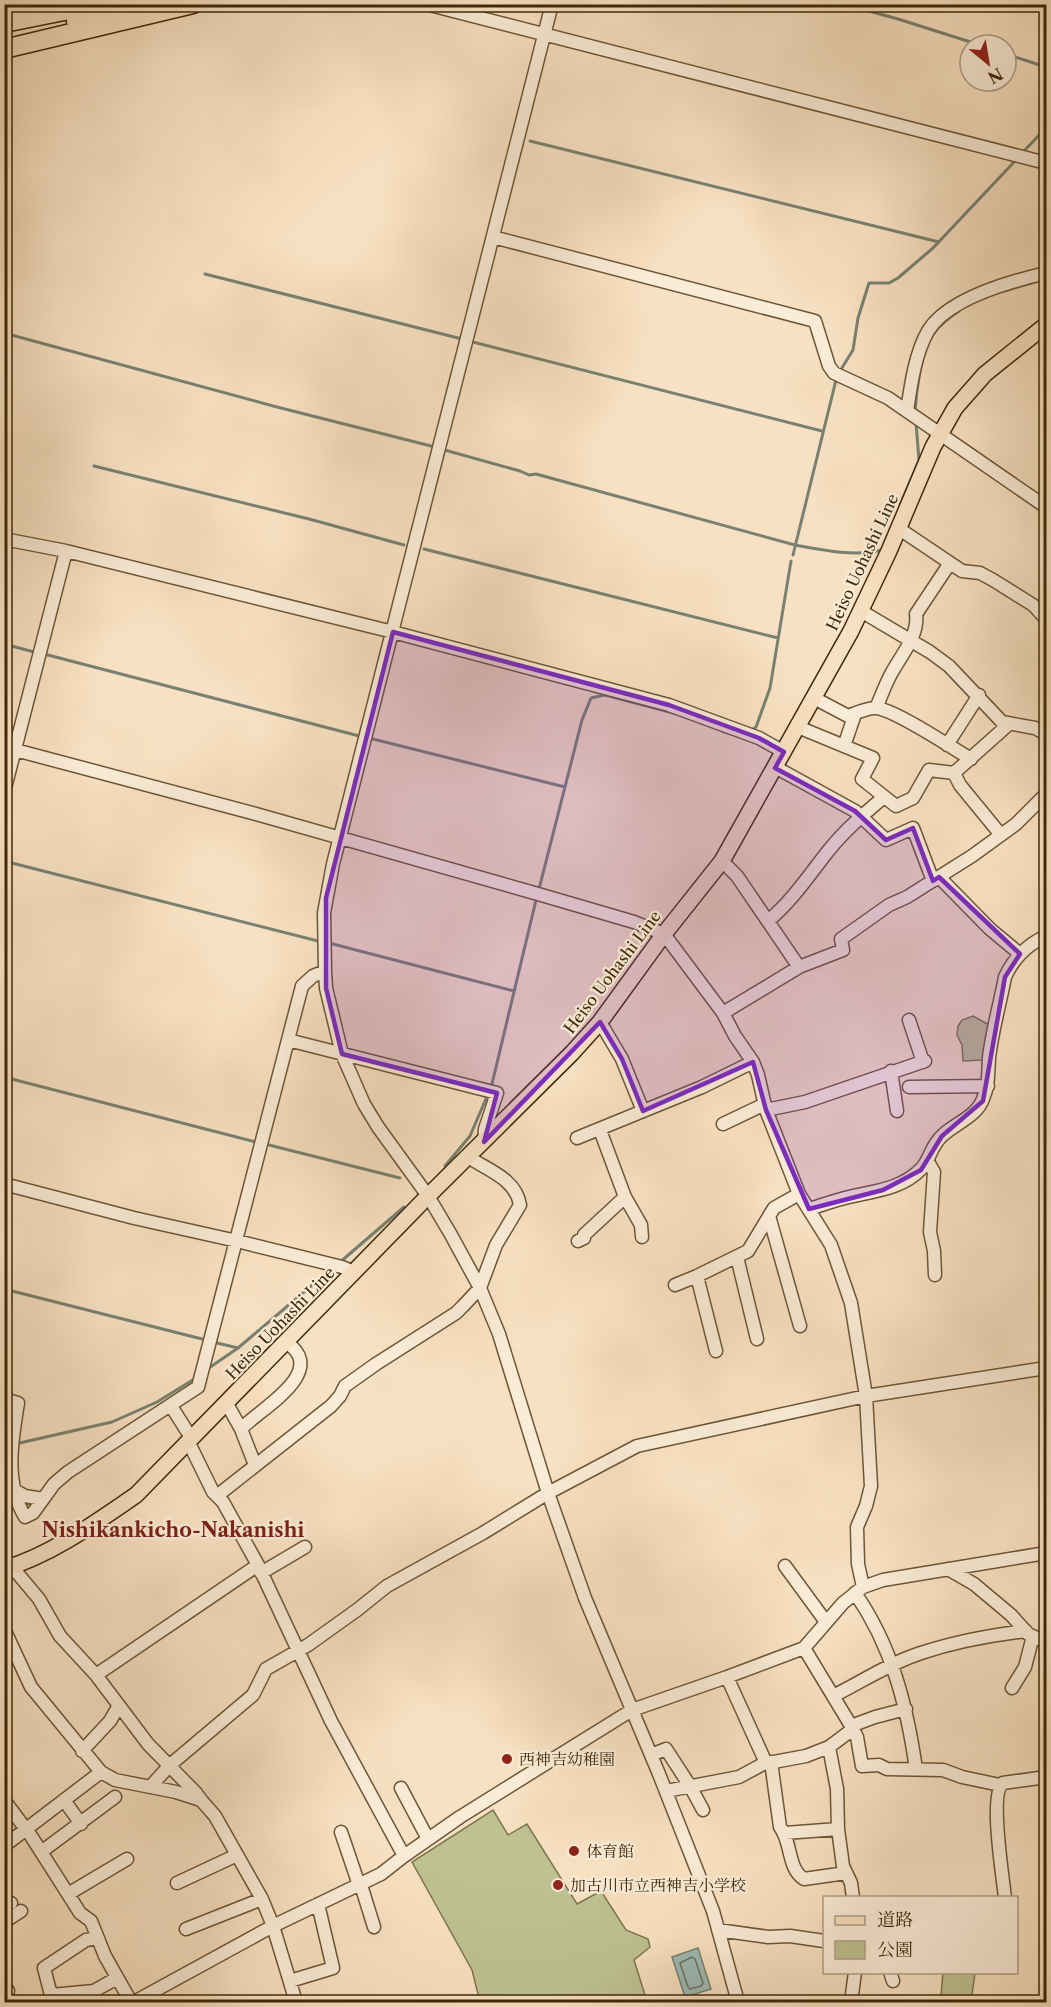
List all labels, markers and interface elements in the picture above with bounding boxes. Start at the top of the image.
north arrow [958,33,1018,93]
text: N [984,64,1007,88]
street label: Heiso Uohashi Line [821,490,903,634]
street label: Heiso Uohashi Line [559,907,665,1037]
street label: Heiso Uohashi Line [221,1263,339,1383]
district label: Nishikankicho-Nakanishi [42,1518,304,1542]
place label: 西神吉幼稚園 [519,1749,615,1769]
marker: 西神吉幼稚園 [500,1752,514,1766]
place label: 体育館 [586,1841,634,1861]
marker: 体育館 [567,1844,581,1858]
place label: 加古川市立西神吉小学校 [570,1875,746,1895]
marker: 加古川市立西神吉小学校 [551,1878,565,1892]
legend [823,1896,1018,1974]
text: 道路 [877,1909,913,1931]
text: 公園 [877,1939,913,1961]

